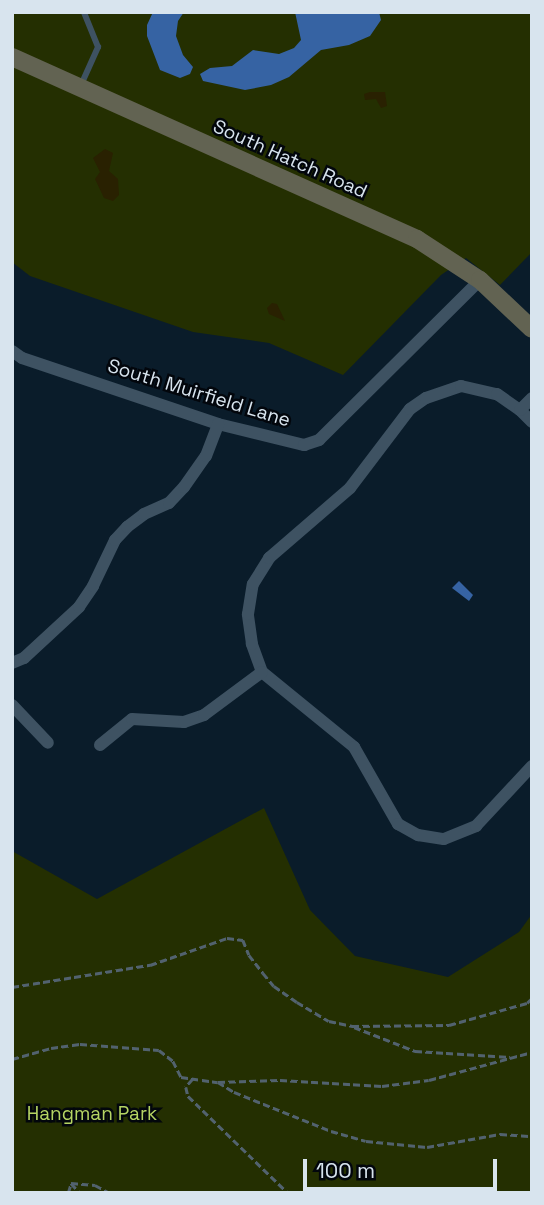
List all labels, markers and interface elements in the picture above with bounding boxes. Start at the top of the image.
street label: South Hatch Road [210,115,370,203]
street label: South Muirfield Lane [105,354,293,432]
park label: Hangman Park [27,1103,157,1125]
scale bar [306,1146,500,1190]
text: 100 m [316,1157,375,1184]

